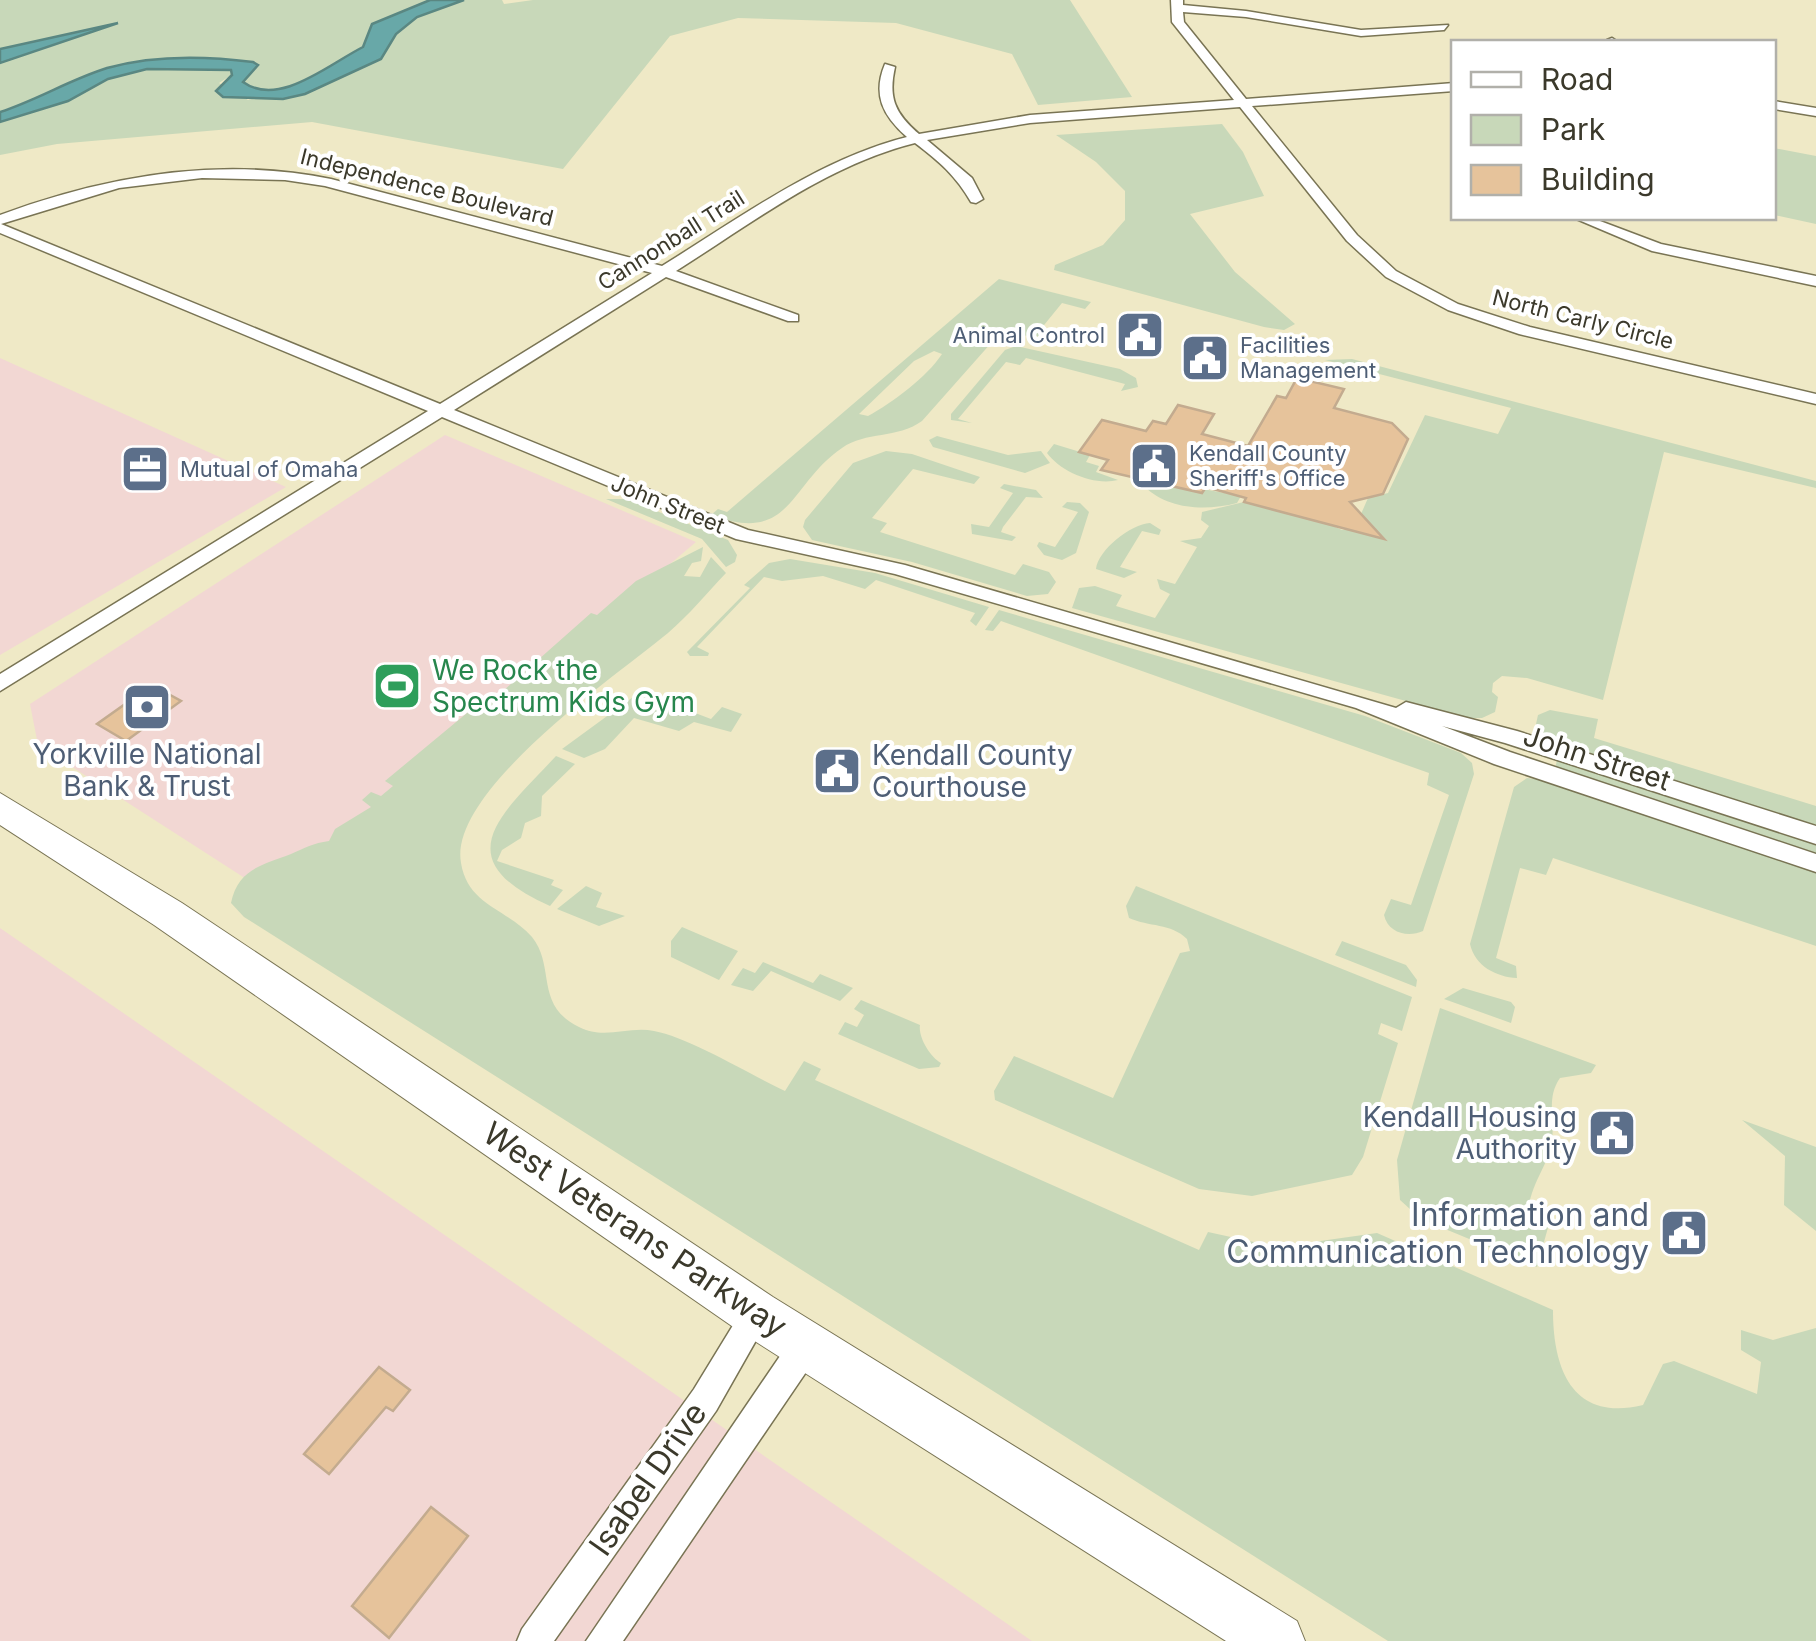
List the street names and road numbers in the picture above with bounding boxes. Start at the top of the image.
street label: Independence Boulevard [298,143,556,231]
street label: Cannonball Trail [593,185,749,295]
street label: North Carly Circle [1490,284,1676,354]
street label: John Street [607,469,729,539]
street label: John Street [1519,718,1675,798]
street label: West Veterans Parkway [476,1113,795,1346]
street label: Isabel Drive [581,1395,715,1563]

